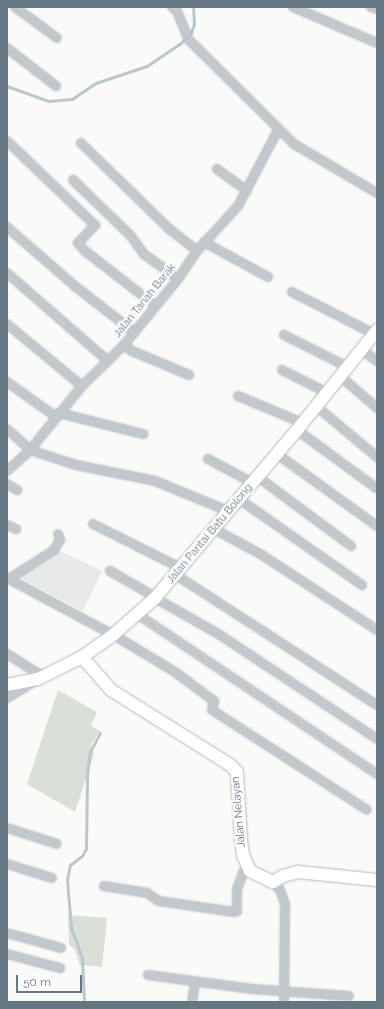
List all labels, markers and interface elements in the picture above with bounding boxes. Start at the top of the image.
street label: Jalan Tanah Barak [111,261,179,341]
street label: Jalan Pantai Batu Bolong [164,481,256,587]
street label: Jalan Nelayan [229,776,249,848]
scale bar [18,967,84,993]
text: 50 m [23,975,51,989]

